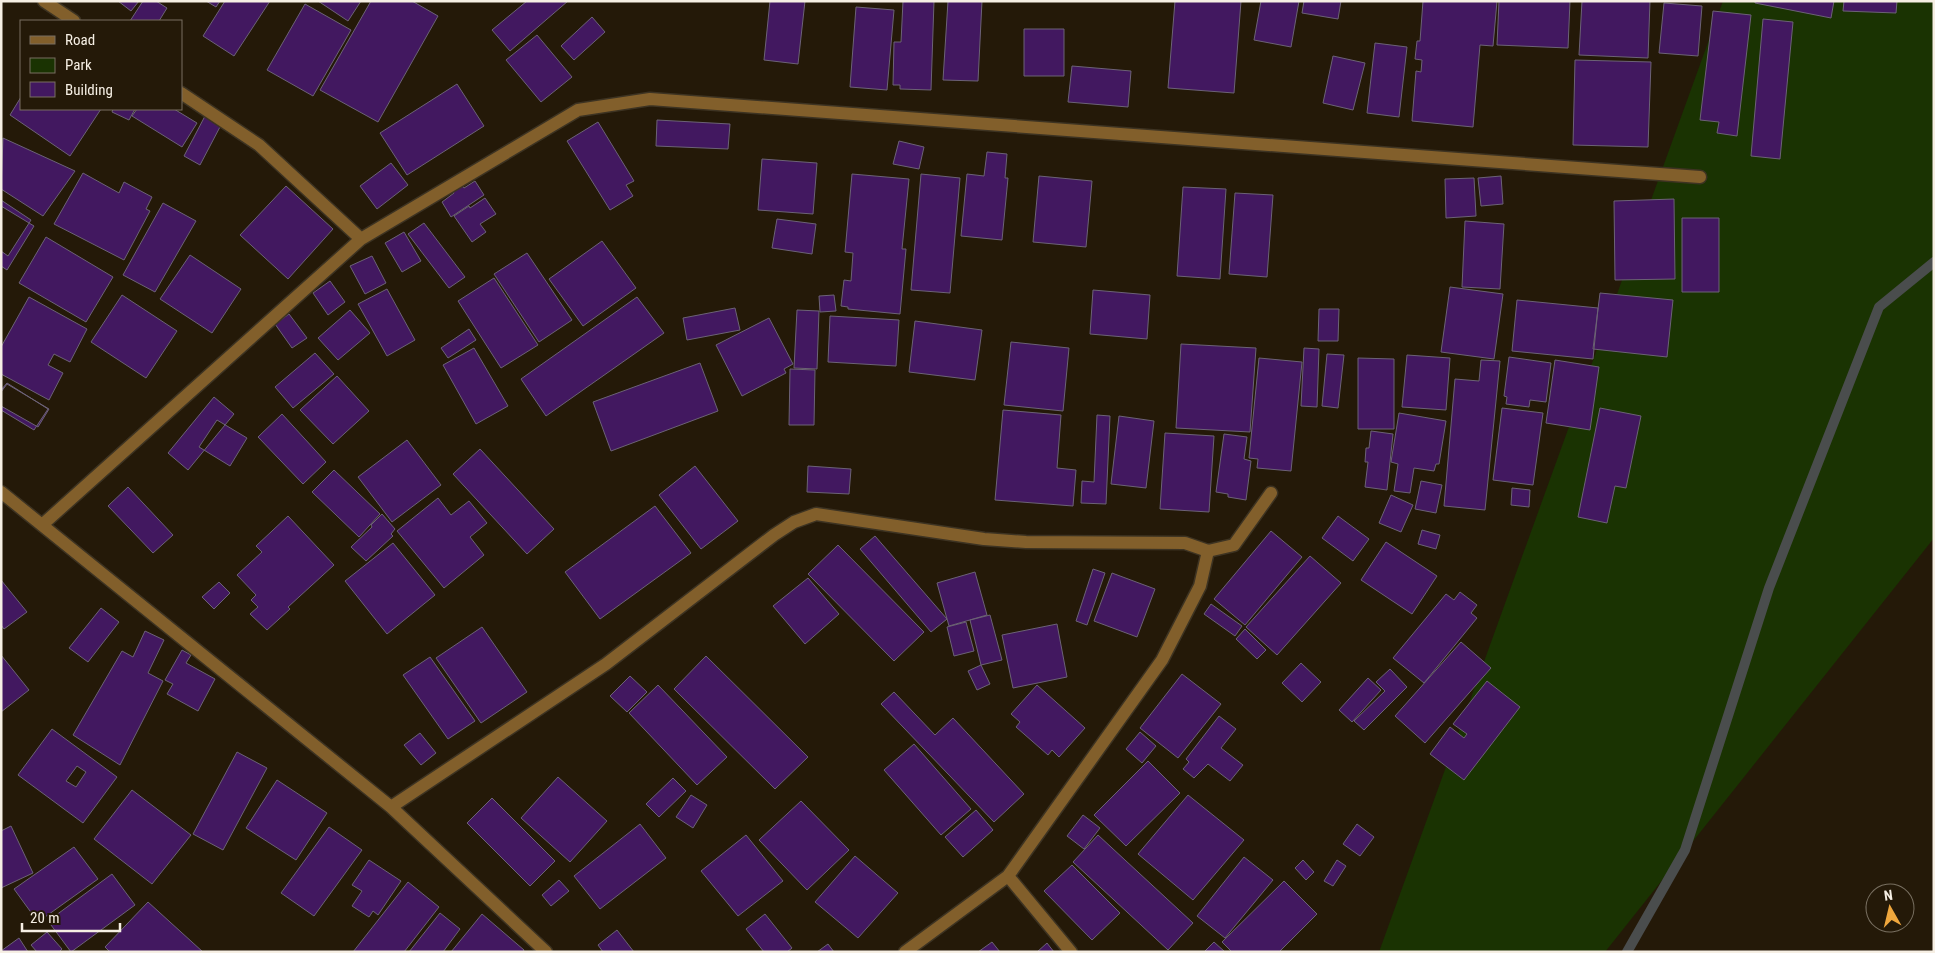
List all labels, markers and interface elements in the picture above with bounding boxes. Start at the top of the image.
legend [20,20,182,110]
text: Road [65,31,95,49]
text: Park [65,56,92,74]
text: Building [65,81,113,99]
north arrow [1865,883,1915,933]
text: N [1883,887,1894,904]
scale bar [22,900,120,932]
text: 20 m [30,909,60,927]

